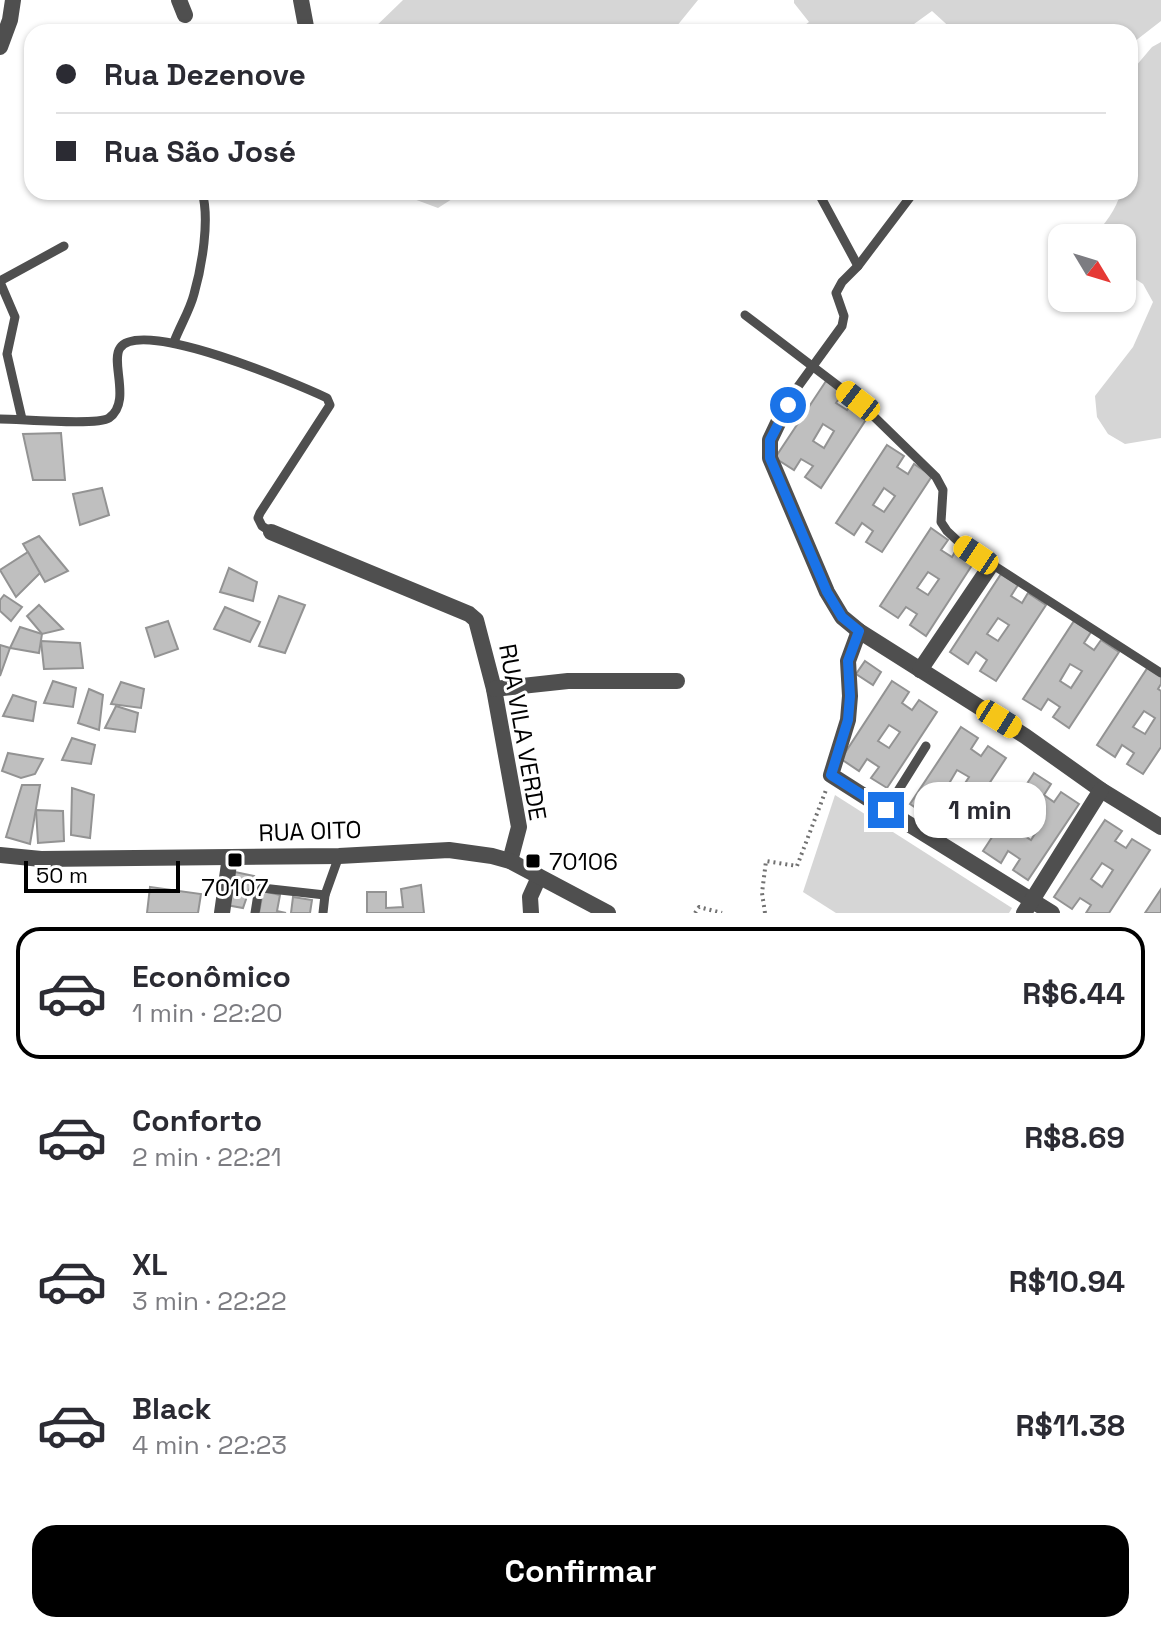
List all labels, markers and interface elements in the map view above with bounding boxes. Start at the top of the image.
text: Rua Dezenove [104,55,306,94]
text: Rua São José [104,132,296,171]
north arrow [1048,224,1136,312]
map controls [1048,224,1136,312]
car [832,377,884,425]
route start [770,387,806,423]
car [949,532,1003,578]
street label: RUA VILA VERDE [492,641,554,823]
car [972,696,1026,742]
callout: 1 min [914,782,1046,838]
route end [868,792,904,828]
text: 1 min [948,793,1012,827]
street label: RUA OITO [258,814,362,848]
place label: 70106 [549,846,618,877]
marker: 70107 [226,851,244,869]
marker: 70106 [524,852,542,870]
scale bar [24,857,180,893]
text: 50 m [36,861,88,889]
place label: 70107 [201,872,269,903]
icon: car [36,957,108,1029]
text: Econômico [132,957,291,996]
text: R$6.44 [1022,974,1125,1013]
text: 1 min · 22:20 [132,996,283,1030]
icon: car [36,1101,108,1173]
text: Conforto [132,1101,262,1140]
text: R$8.69 [1024,1118,1125,1157]
text: 2 min · 22:21 [132,1140,282,1174]
icon: car [36,1245,108,1317]
text: XL [132,1245,168,1284]
text: R$10.94 [1009,1262,1125,1301]
text: 3 min · 22:22 [132,1284,287,1318]
icon: car [36,1389,108,1461]
text: Black [132,1389,211,1428]
text: R$11.38 [1016,1406,1125,1445]
text: 4 min · 22:23 [132,1428,287,1462]
button: Confirmar [32,1525,1129,1617]

